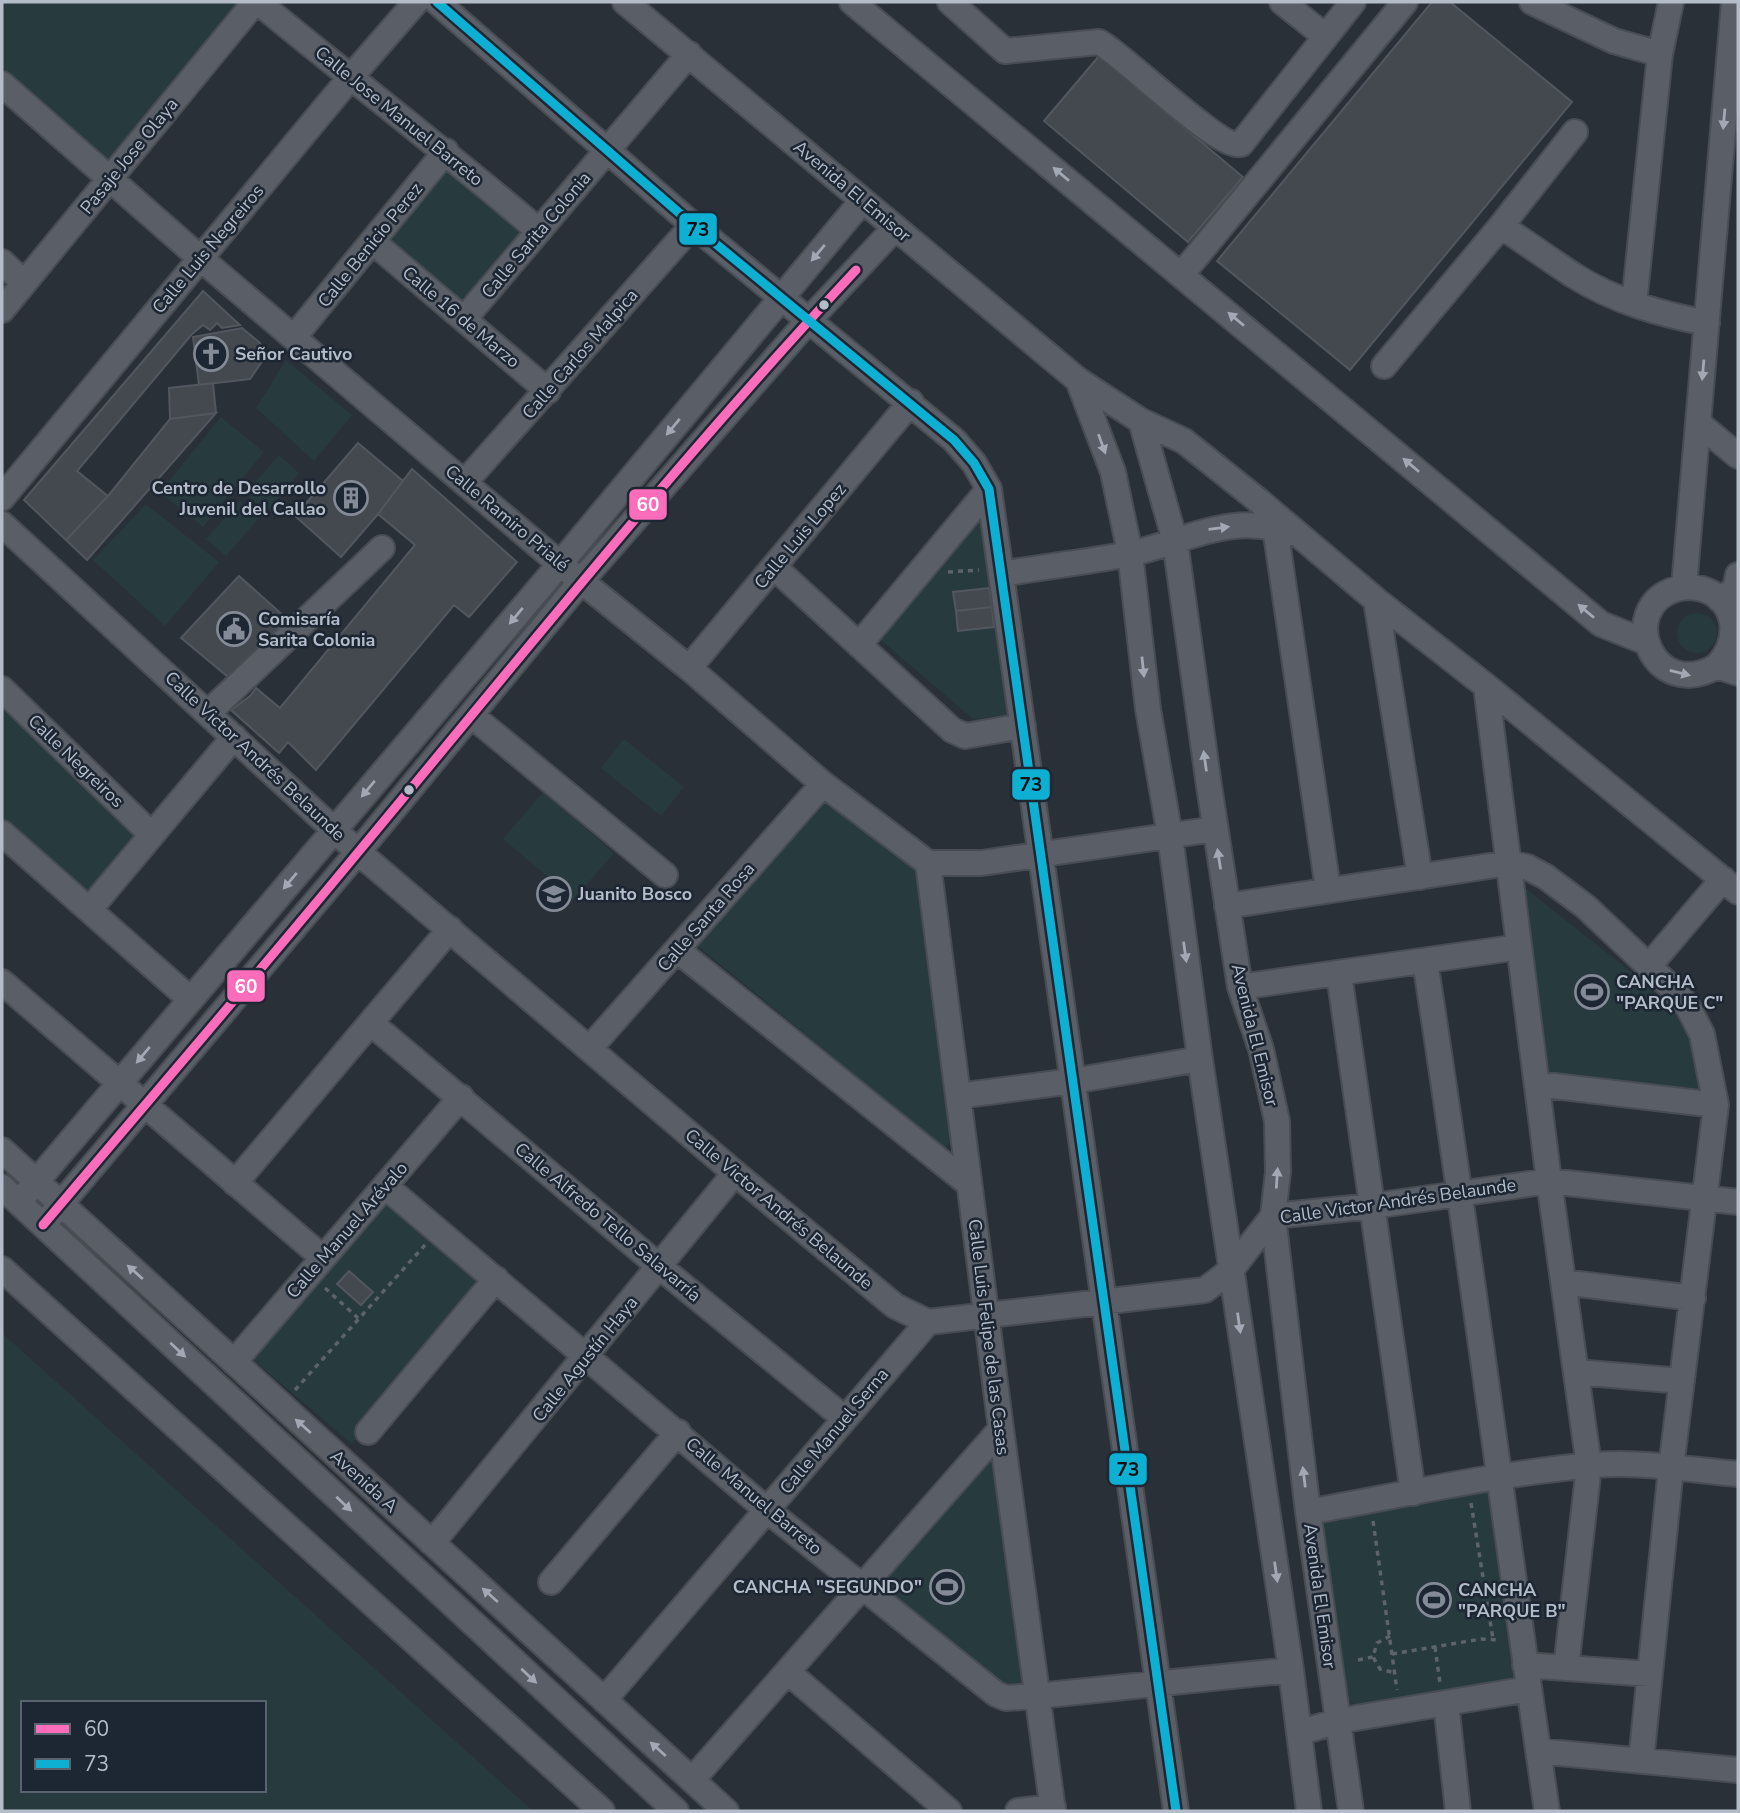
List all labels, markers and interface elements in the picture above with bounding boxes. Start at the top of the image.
street label: Calle Jose Manuel Barreto [310,41,488,191]
street label: Pasaje Jose Olaya [75,93,183,219]
one-way arrow [1718,108,1729,130]
street label: Avenida El Emisor [788,135,916,247]
street label: Calle Sarita Colonia [476,167,596,303]
one-way arrow [1053,167,1070,182]
street label: Calle Benicio Perez [312,178,428,312]
street label: Calle Luis Negreiros [147,179,269,319]
line badge: 73 [678,212,718,246]
text: 73 [687,217,709,243]
one-way arrow [811,244,826,261]
street label: Calle 16 de Marzo [397,261,525,373]
street label: Calle Carlos Malpica [517,284,643,424]
unlabelled marker [817,298,831,312]
one-way arrow [1228,312,1246,327]
church icon: Señor Cautivo [192,335,230,373]
place label: Señor Cautivo [235,342,352,366]
one-way arrow [1697,359,1708,381]
one-way arrow [665,418,680,436]
one-way arrow [1097,434,1108,455]
one-way arrow [1403,458,1420,473]
street label: Calle Ramiro Prialé [440,459,574,577]
place label: Centro de Desarrollo Juvenil del Callao [151,476,326,521]
street label: Calle Luis Lopez [749,478,851,594]
building icon: Centro de Desarrollo Juvenil del Callao [332,479,370,517]
line badge: 60 [628,488,668,521]
text: 60 [637,492,659,518]
one-way arrow [1208,522,1230,533]
one-way arrow [1577,604,1594,619]
place label: Comisaría Sarita Colonia [258,607,375,652]
one-way arrow [509,607,524,624]
public building icon: Comisaría Sarita Colonia [215,610,253,648]
one-way arrow [1138,656,1149,678]
street label: Calle Victor Andrés Belaunde [160,666,350,846]
one-way arrow [1669,668,1691,679]
street label: Calle Negreiros [23,709,129,813]
one-way arrow [1199,750,1210,772]
line badge: 73 [1011,768,1051,801]
text: 73 [1020,772,1042,798]
one-way arrow [361,780,376,797]
unlabelled marker [402,783,416,797]
one-way arrow [1214,848,1225,870]
street label: Calle Santa Rosa [652,857,760,977]
one-way arrow [282,872,298,890]
school or university icon: Juanito Bosco [535,875,573,913]
place label: Juanito Bosco [577,882,692,906]
one-way arrow [1180,942,1191,964]
street label: Avenida El Emisor [1226,961,1284,1109]
line badge: 60 [226,969,266,1003]
place label: CANCHA "PARQUE C" [1616,970,1723,1015]
sports icon: CANCHA "PARQUE C" [1573,973,1611,1011]
text: 60 [235,974,257,1000]
one-way arrow [136,1046,151,1063]
street label: Calle Victor Andrés Belaunde [680,1123,878,1295]
street label: Calle Alfredo Tello Salavarría [510,1137,706,1307]
street label: Calle Manuel Arévalo [281,1157,413,1303]
one-way arrow [1272,1167,1283,1189]
street label: Calle Victor Andrés Belaunde [1278,1173,1518,1229]
street label: Calle Luis Felipe de las Casas [963,1218,1015,1456]
one-way arrow [127,1265,144,1280]
street label: Calle Agustín Haya [527,1291,643,1427]
one-way arrow [1234,1312,1245,1334]
one-way arrow [169,1341,186,1357]
street label: Calle Manuel Serna [774,1363,894,1499]
one-way arrow [295,1418,312,1434]
street label: Calle Manuel Barreto [681,1432,827,1560]
street label: Avenida A [325,1444,403,1518]
line badge: 73 [1108,1452,1148,1486]
text: 73 [1117,1457,1139,1483]
one-way arrow [1298,1466,1309,1488]
one-way arrow [335,1496,352,1512]
street label: Avenida El Emisor [1298,1522,1342,1671]
one-way arrow [1271,1561,1282,1583]
sports icon: CANCHA "SEGUNDO" [928,1568,966,1606]
place label: CANCHA "SEGUNDO" [733,1575,922,1599]
place label: CANCHA "PARQUE B" [1458,1578,1566,1623]
sports icon: CANCHA "PARQUE B" [1415,1581,1453,1619]
one-way arrow [481,1588,498,1604]
one-way arrow [520,1667,537,1683]
legend [21,1701,266,1792]
text: 60 [84,1715,109,1743]
one-way arrow [649,1741,667,1757]
text: 73 [84,1750,109,1778]

